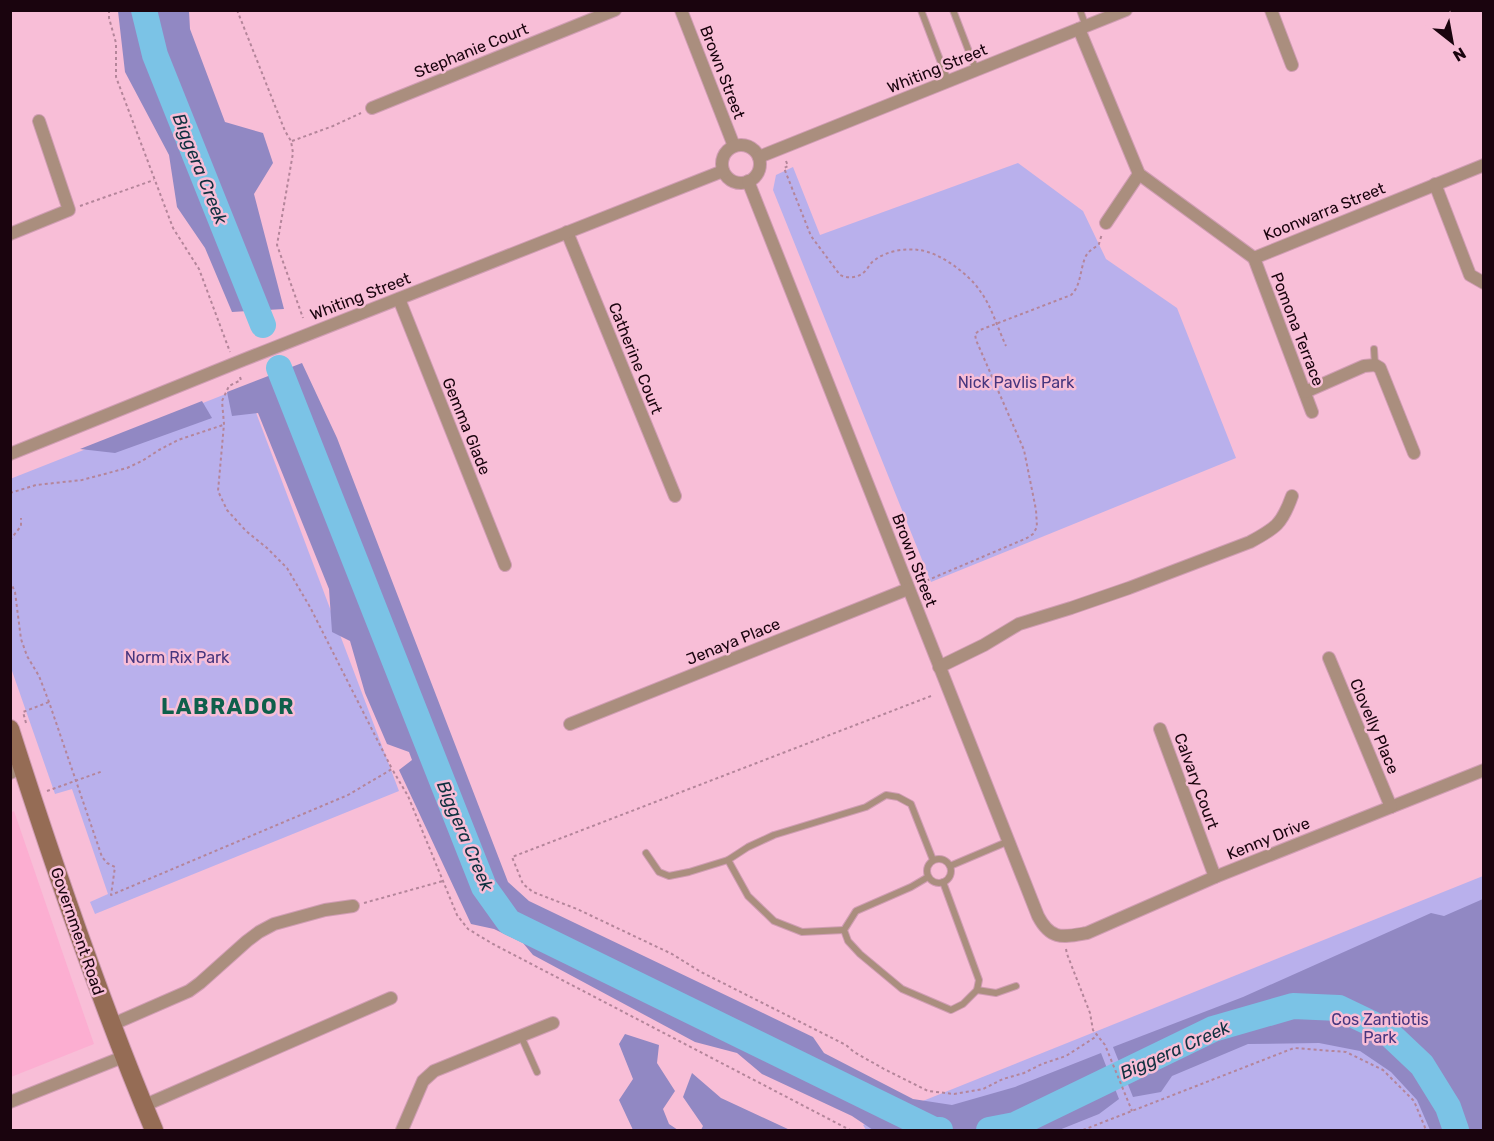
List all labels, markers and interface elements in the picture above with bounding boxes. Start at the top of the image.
north arrow [1422,12,1482,72]
street label: Stephanie Court [411,19,531,82]
street label: Brown Street [696,23,749,121]
street label: Whiting Street [884,40,990,97]
text: N [1450,43,1469,66]
water label: Biggera Creek [168,110,233,228]
street label: Koonwarra Street [1261,178,1388,245]
street label: Whiting Street [307,269,413,324]
street label: Pomona Terrace [1267,270,1328,389]
street label: Catherine Court [604,300,667,417]
park label: Nick Pavlis Park [958,373,1075,392]
street label: Gemma Glade [438,375,495,478]
street label: Brown Street [888,511,941,609]
street label: Jenaya Place [683,614,783,669]
park label: Norm Rix Park [125,648,230,667]
street label: Clovelly Place [1346,676,1403,777]
district label: LABRADOR [161,693,295,720]
street label: Calvary Court [1170,730,1223,832]
water label: Biggera Creek [432,777,498,895]
street label: Kenny Drive [1224,813,1313,864]
street label: Government Road [47,865,108,998]
park label: Cos Zantiotis Park [1331,1010,1429,1047]
water label: Biggera Creek [1117,1016,1234,1084]

